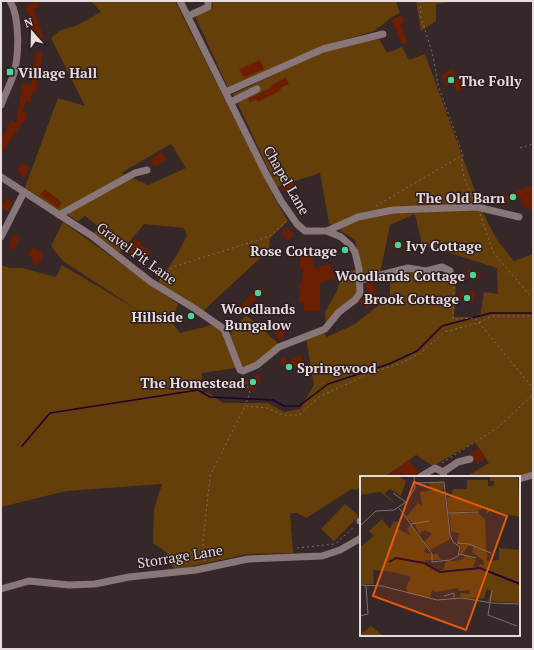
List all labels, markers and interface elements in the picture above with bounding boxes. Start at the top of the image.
north arrow [12,12,52,52]
text: N [22,14,36,31]
place label: Village Hall [18,63,97,82]
marker: Village Hall [5,67,15,77]
place label: The Folly [459,71,522,90]
marker: The Folly [446,75,456,85]
street label: Chapel Lane [260,142,314,218]
place label: The Old Barn [416,188,505,207]
marker: The Old Barn [508,192,518,202]
street label: Gravel Pit Lane [93,217,181,289]
place label: Ivy Cottage [406,236,482,255]
marker: Ivy Cottage [393,240,403,250]
place label: Rose Cottage [250,241,337,260]
marker: Rose Cottage [340,245,350,255]
place label: Woodlands Cottage [335,266,465,285]
marker: Woodlands Cottage [468,270,478,280]
marker: Woodlands Bungalow [253,288,263,298]
place label: Brook Cottage [364,289,459,308]
marker: Brook Cottage [462,293,472,303]
place label: Woodlands Bungalow [221,299,295,334]
place label: Hillside [131,307,183,326]
marker: Hillside [186,311,196,321]
place label: Springwood [297,358,377,377]
marker: Springwood [284,362,294,372]
place label: The Homestead [140,373,246,392]
marker: The Homestead [248,377,258,387]
inset map [360,476,520,636]
street label: Storrage Lane [136,540,224,572]

